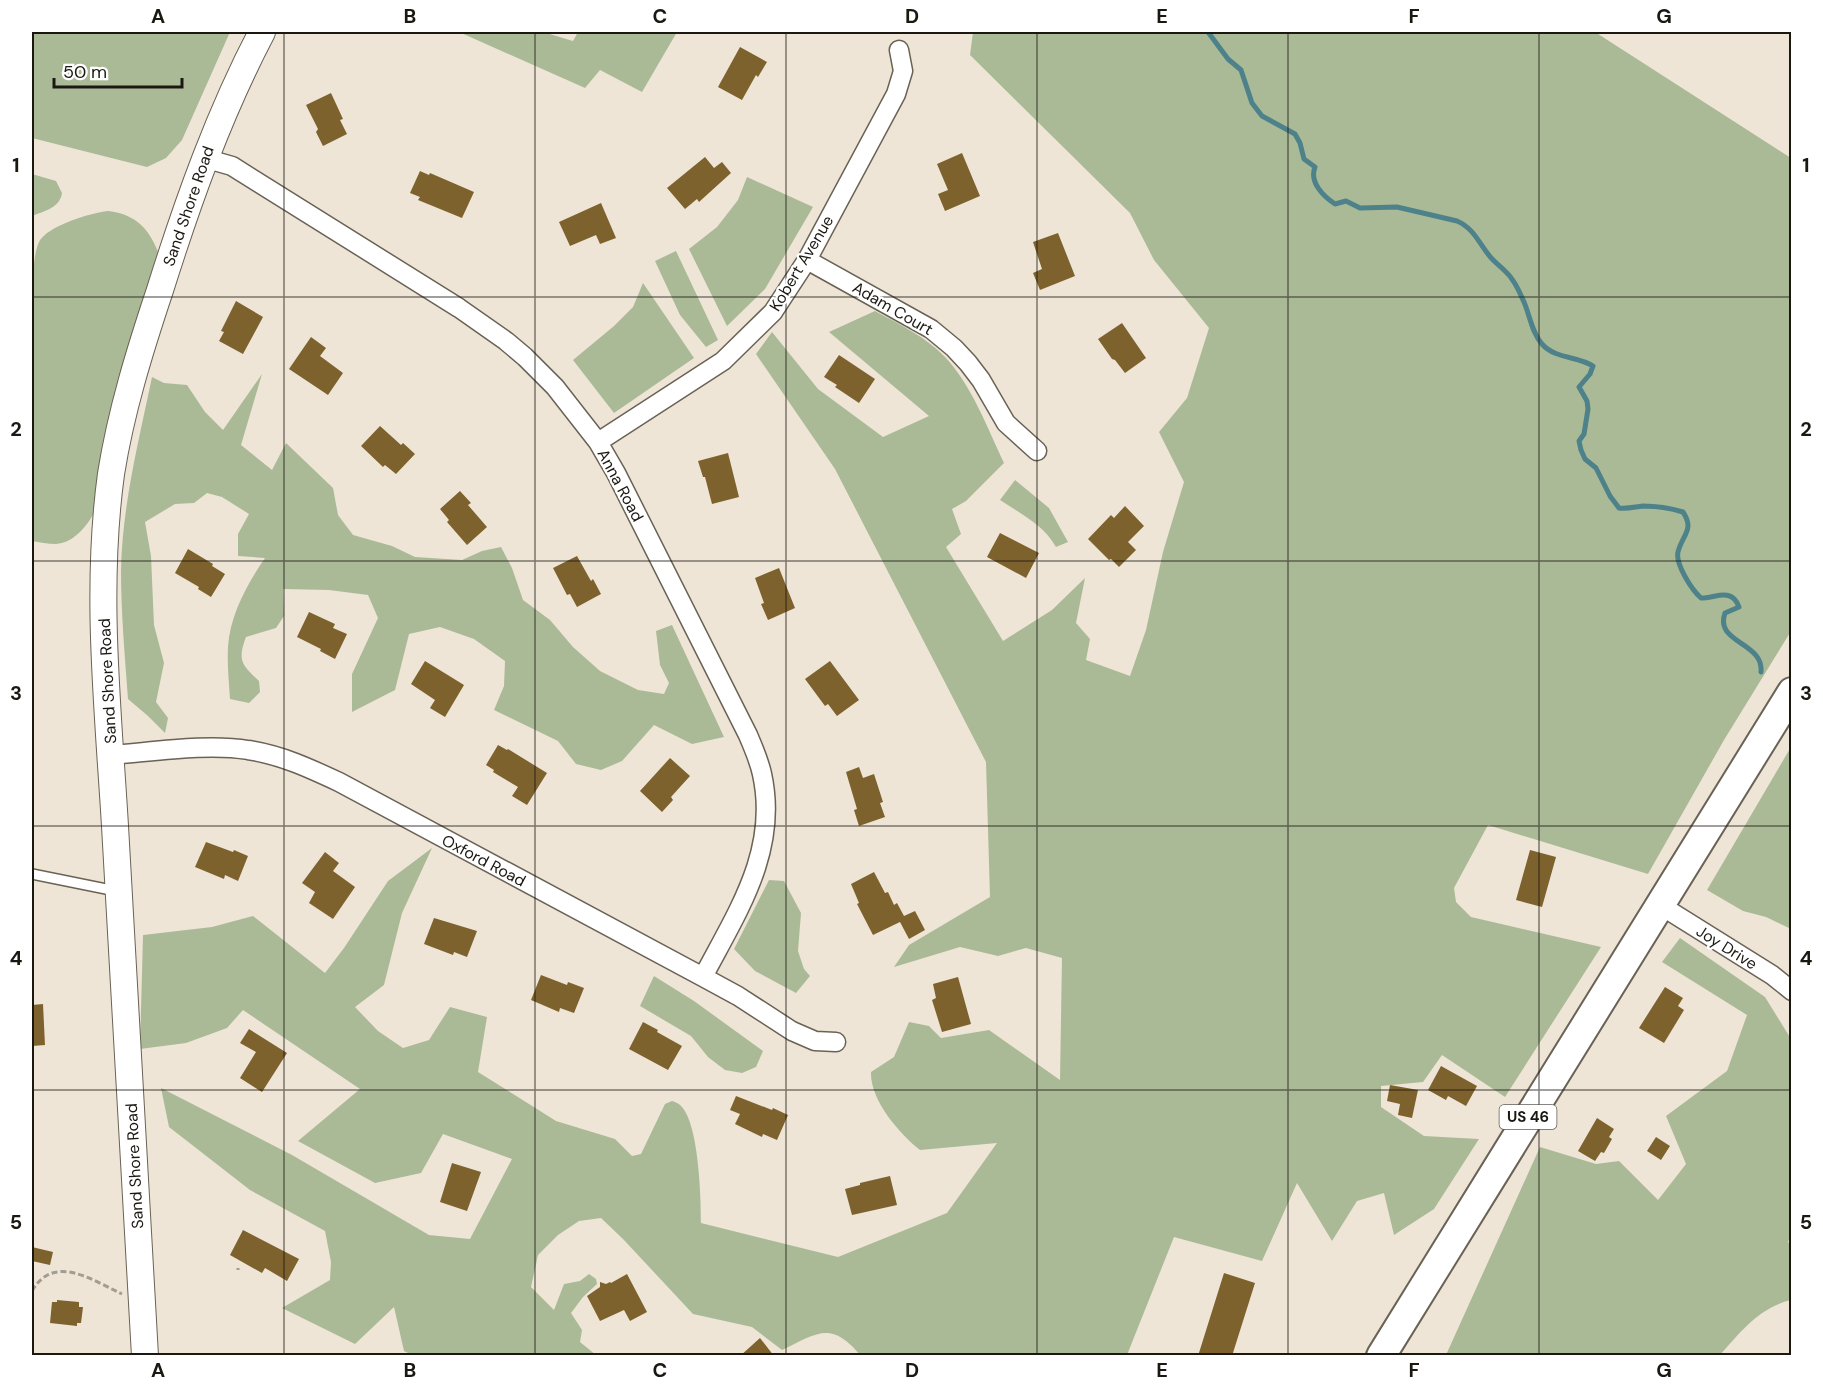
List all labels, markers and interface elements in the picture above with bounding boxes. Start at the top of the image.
text: A [151,3,165,29]
text: B [404,3,416,29]
text: C [653,3,667,29]
text: D [905,3,919,29]
text: E [1156,3,1168,29]
text: F [1408,3,1420,29]
text: G [1656,3,1672,29]
scale bar [54,51,182,89]
text: 50 m [63,60,107,84]
street label: Sand Shore Road [158,143,219,269]
text: 1 [12,152,20,178]
text: 1 [1802,152,1810,178]
street label: Kobert Avenue [765,211,838,315]
street label: Adam Court [849,277,937,340]
text: 2 [10,416,22,442]
text: 2 [1800,416,1812,442]
street label: Anna Road [593,445,648,525]
street label: Sand Shore Road [94,618,121,744]
text: 3 [10,680,22,706]
text: 3 [1800,680,1812,706]
street label: Oxford Road [438,830,529,891]
street label: Joy Drive [1692,921,1761,974]
text: 4 [10,945,23,971]
text: 4 [1800,945,1813,971]
street label: Sand Shore Road [121,1103,148,1229]
road number: US 46 [1500,1105,1556,1129]
text: 5 [10,1209,22,1235]
text: 5 [1800,1209,1812,1235]
text: A [151,1357,165,1383]
text: B [404,1357,416,1383]
text: C [653,1357,667,1383]
text: D [905,1357,919,1383]
text: E [1156,1357,1168,1383]
text: F [1408,1357,1420,1383]
text: G [1656,1357,1672,1383]

